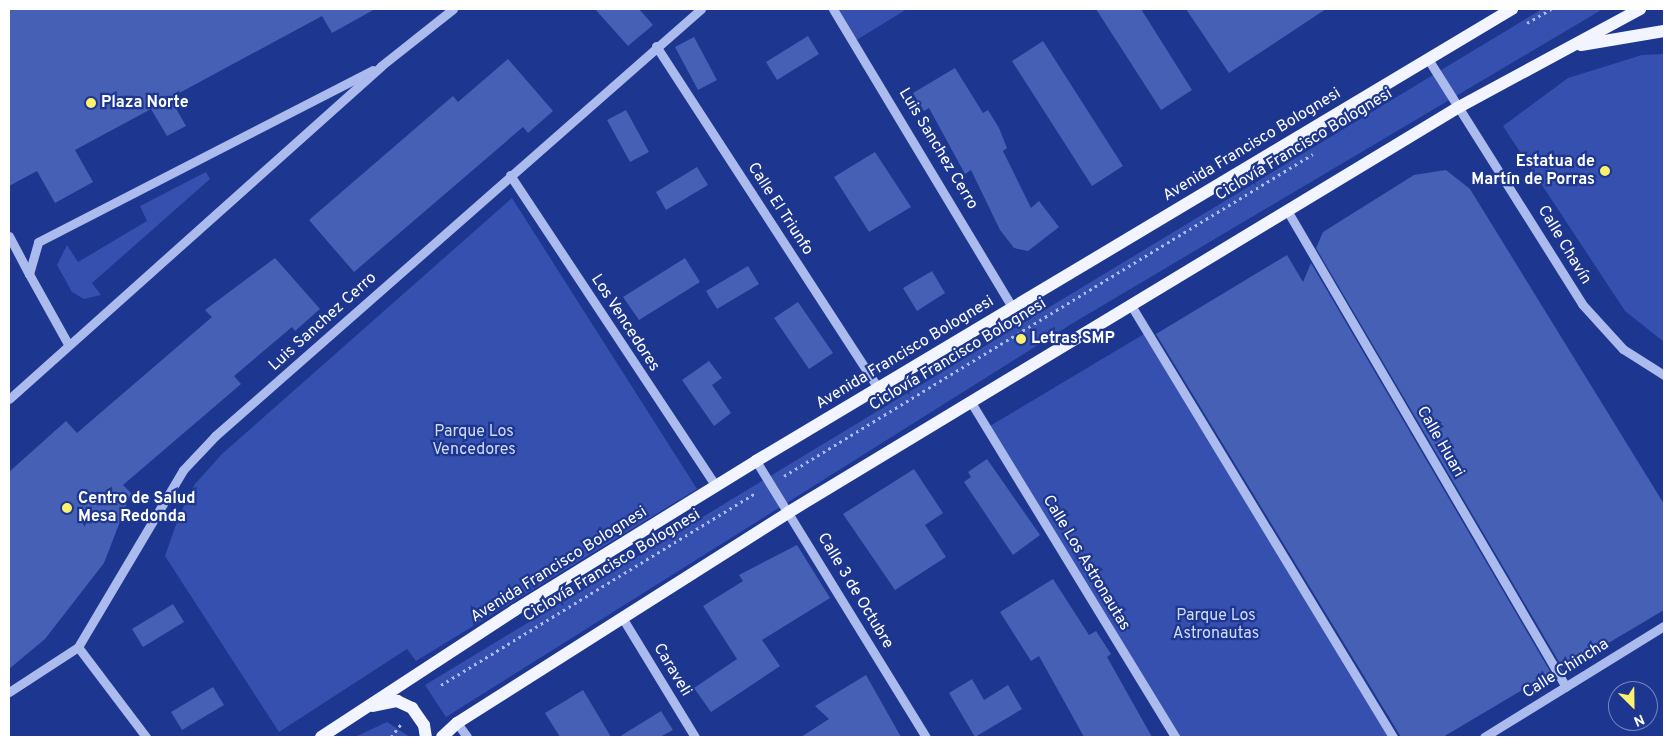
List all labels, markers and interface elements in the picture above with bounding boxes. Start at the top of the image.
street label: Avenida Francisco Bolognesi [1159,84,1345,206]
street label: Ciclovía Francisco Bolognesi [1212,84,1396,206]
street label: Luis Sanchez Cerro [894,85,982,213]
place label: Plaza Norte [101,93,189,113]
marker: Plaza Norte [85,97,97,109]
place label: Estatua de Martín de Porras [1471,152,1595,190]
street label: Calle El Triunfo [743,159,817,259]
marker: Estatua de Martín de Porras [1599,165,1611,177]
street label: Calle Chavín [1533,202,1595,288]
street label: Luis Sanchez Cerro [265,269,381,375]
street label: Los Vencedores [586,271,664,375]
street label: Avenida Francisco Bolognesi [812,292,998,414]
street label: Ciclovía Francisco Bolognesi [866,294,1050,416]
place label: Letras SMP [1031,329,1115,349]
marker: Letras SMP [1015,333,1027,345]
street label: Calle Huari [1412,403,1468,481]
park label: Parque Los Vencedores [432,422,516,460]
place label: Centro de Salud Mesa Redonda [78,489,195,527]
street label: Calle Los Astronautas [1038,492,1134,634]
marker: Centro de Salud Mesa Redonda [60,501,74,515]
street label: Avenida Francisco Bolognesi [467,503,651,627]
street label: Ciclovía Francisco Bolognesi [520,505,704,627]
street label: Calle 3 de Octubre [813,530,897,652]
park label: Parque Los Astronautas [1173,606,1259,644]
street label: Calle Chincha [1519,635,1613,703]
street label: Caraveli [649,640,695,700]
north arrow [1608,681,1658,731]
text: N [1631,710,1647,729]

